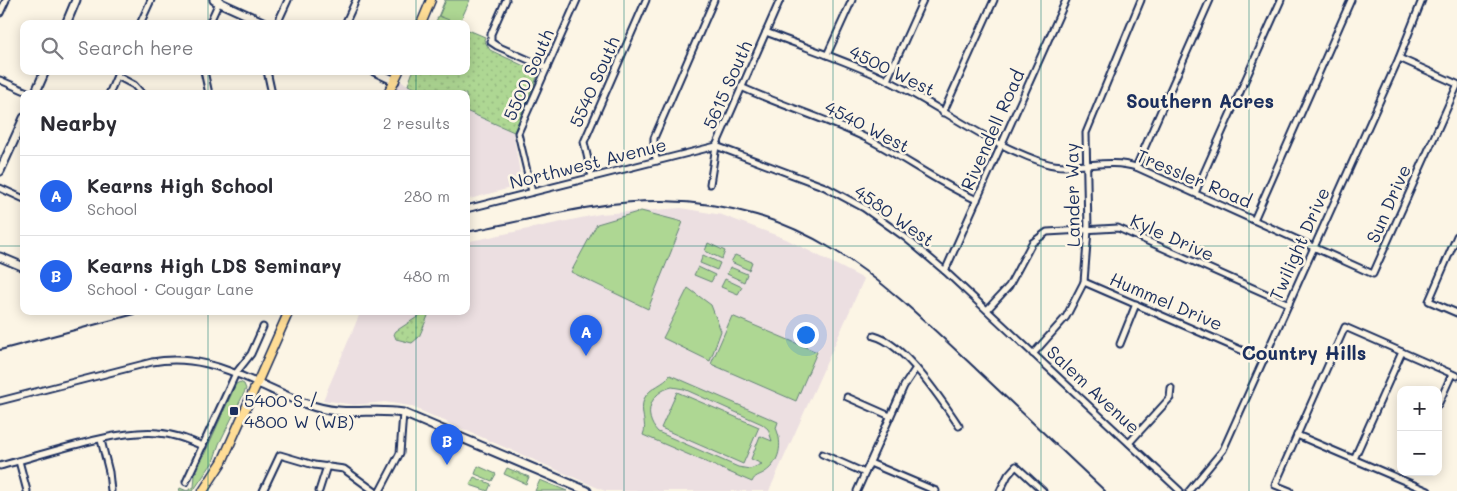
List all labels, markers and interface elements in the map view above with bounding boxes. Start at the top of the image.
search box [20,20,470,75]
street label: 5500 South [497,25,559,124]
street label: 5540 South [563,32,625,131]
icon: search [38,34,66,62]
text: Search here [78,35,194,60]
street label: 5615 South [697,37,757,133]
street label: 4500 West [846,39,939,101]
street label: Rivendell Road [955,65,1029,194]
district label: Southern Acres [1126,88,1274,113]
street label: 4540 West [821,95,914,158]
text: Nearby [40,109,117,136]
text: 2 results [383,112,450,133]
street label: Northwest Avenue [507,132,669,194]
street label: Lander Way [1059,143,1085,247]
street label: Tressler Road [1133,143,1256,213]
street label: Sun Drive [1360,161,1416,247]
text: Kearns High School [87,173,273,198]
street label: 4580 West [850,179,939,252]
street label: Twilight Drive [1263,183,1335,304]
text: A [50,185,62,206]
text: 280 m [404,185,450,206]
text: School [87,198,137,219]
street label: Kyle Drive [1127,208,1218,266]
text: Kearns High LDS Seminary [87,253,342,278]
text: B [51,265,61,286]
text: 480 m [403,265,450,286]
street label: Hummel Drive [1106,267,1226,336]
text: School · Cougar Lane [87,278,254,299]
pin: A [570,315,602,356]
your location [793,322,819,348]
street label: Salem Avenue [1042,340,1146,439]
district label: Country Hills [1242,340,1366,365]
map controls [1397,386,1442,476]
button: + [1397,386,1442,431]
place label: 5400 S / 4800 W (WB) [244,388,354,433]
marker: 5400 S / 4800 W (WB) [228,405,240,417]
pin: B [431,424,463,465]
button: − [1397,431,1442,476]

